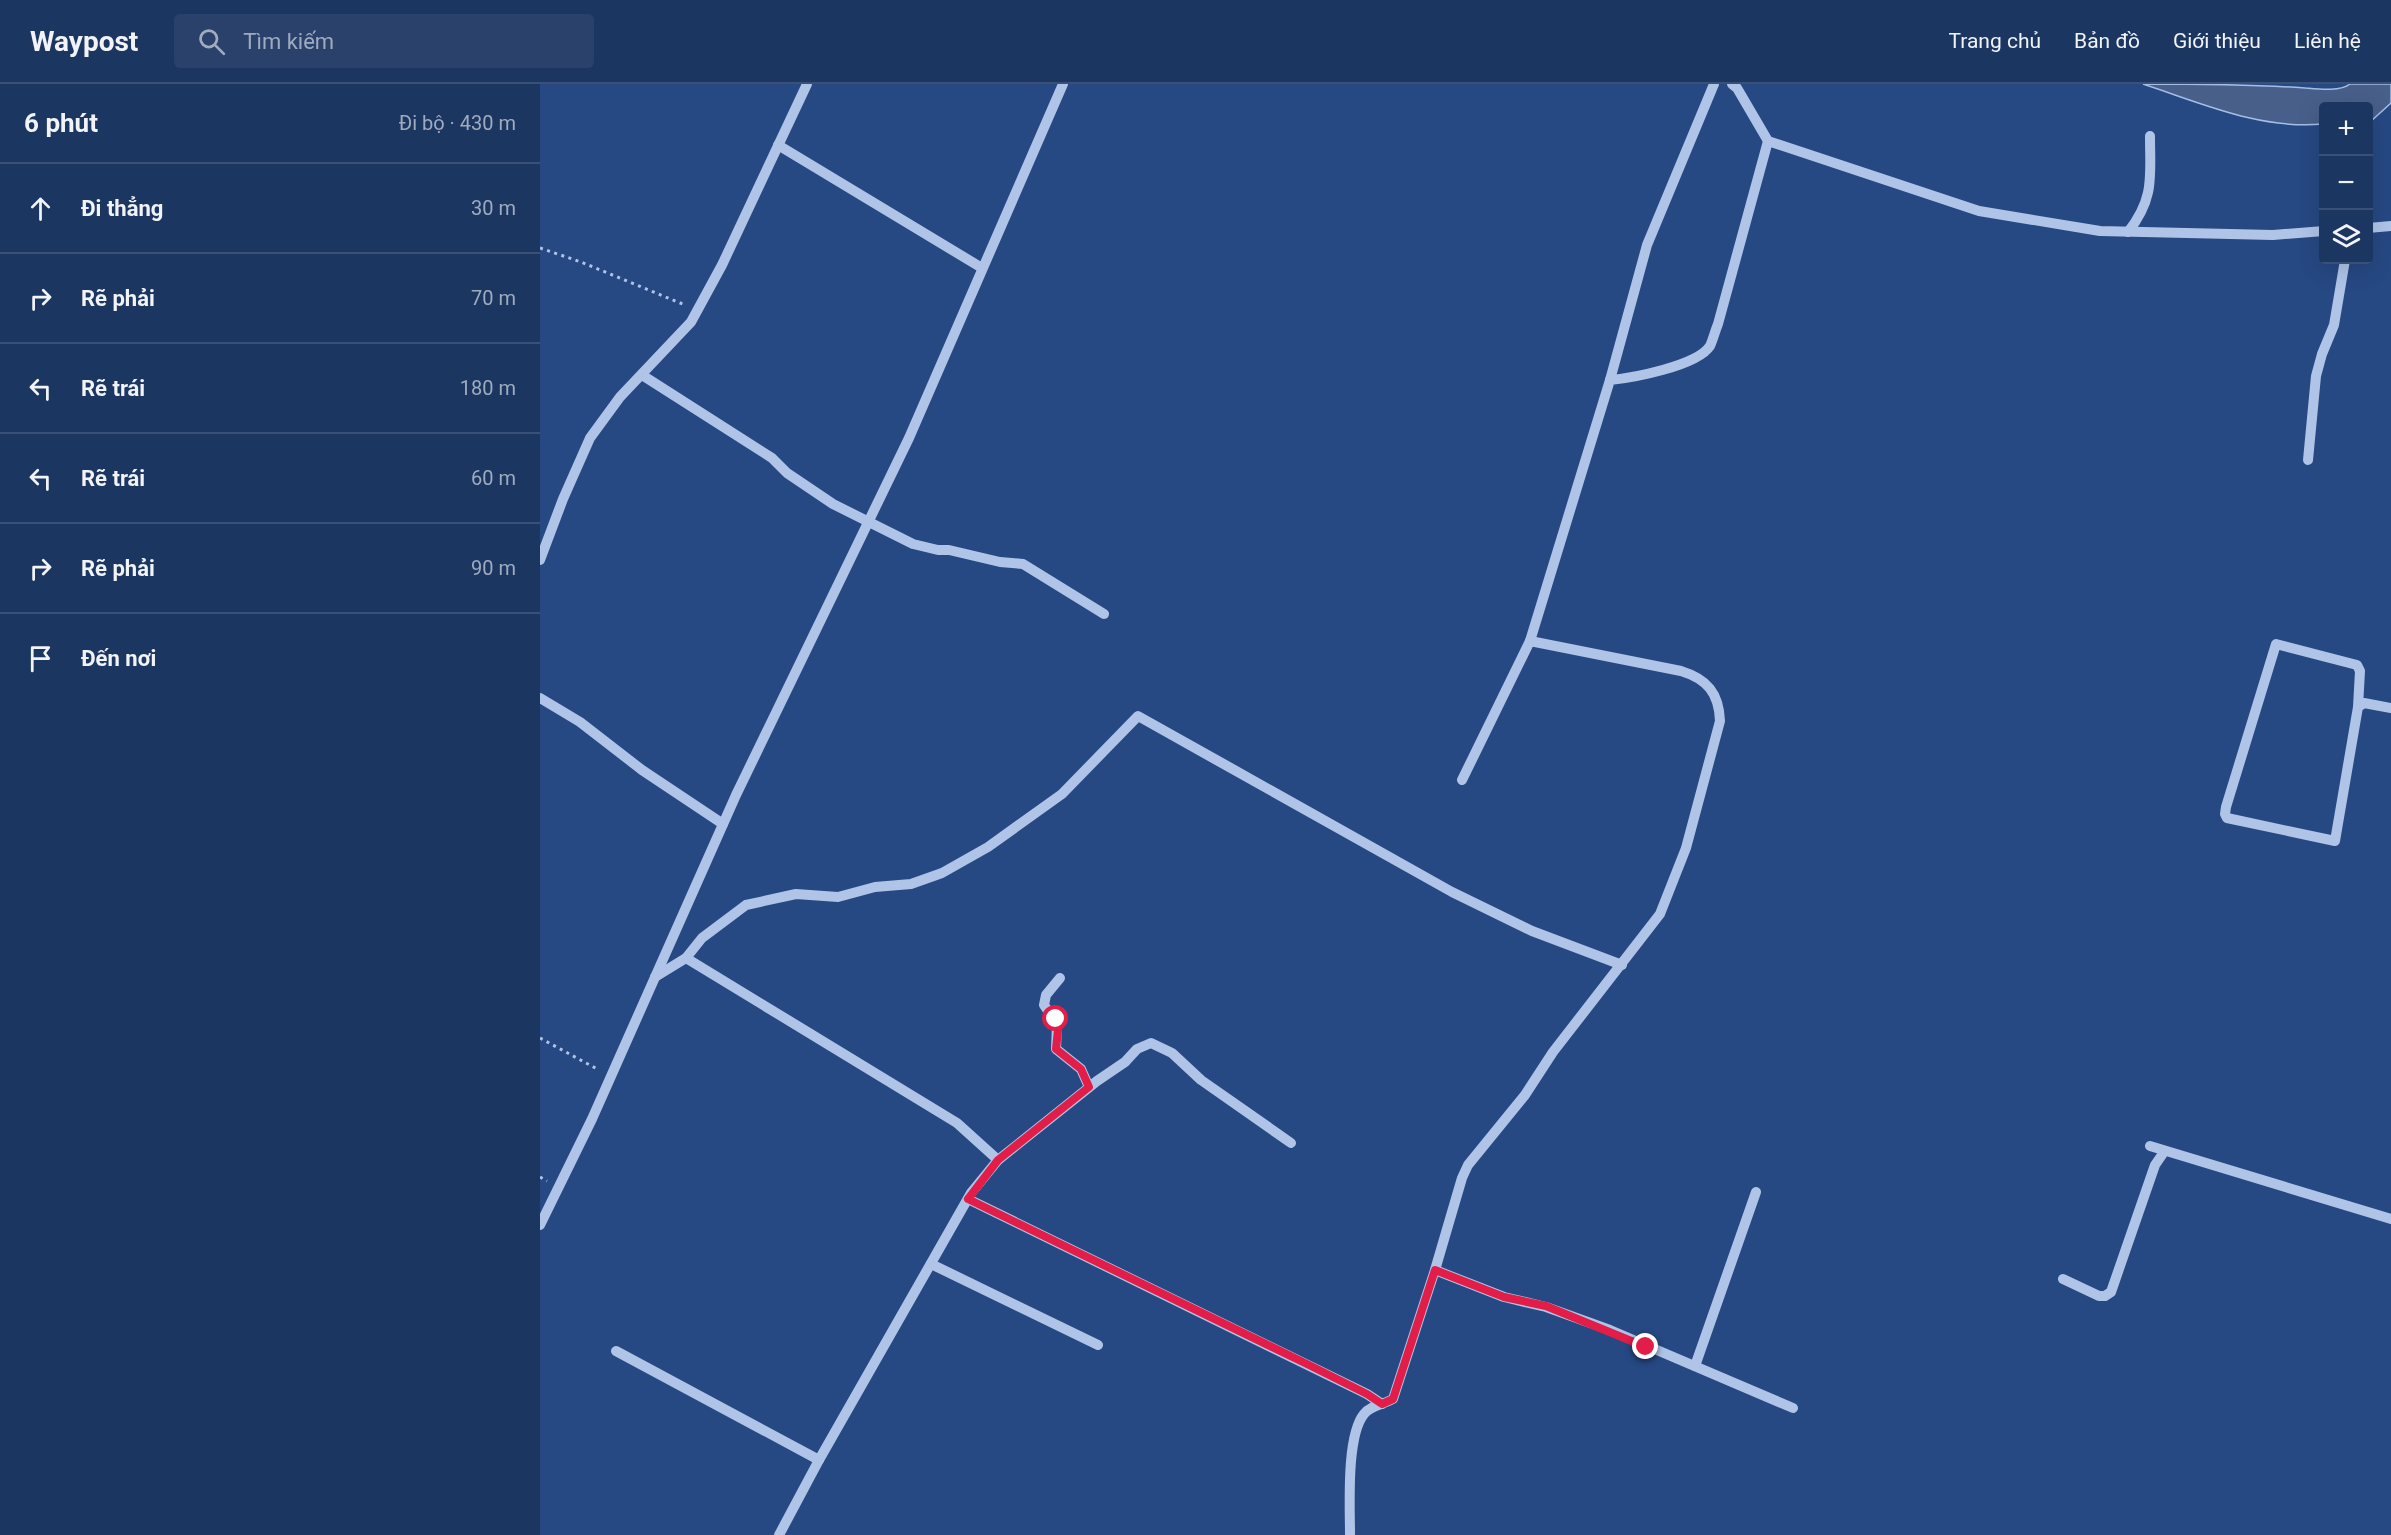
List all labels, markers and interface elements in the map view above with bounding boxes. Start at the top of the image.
search box [174,14,594,68]
text: Waypost [30,25,138,58]
icon: search [195,25,228,58]
text: Tìm kiếm [243,29,334,54]
text: Trang chủ [1948,29,2041,53]
text: Bản đồ [2074,29,2140,53]
text: Giới thiệu [2173,29,2261,53]
text: Liên hệ [2294,29,2361,53]
map controls [2319,102,2373,264]
button: + [2319,102,2373,156]
text: 6 phút [24,108,98,138]
text: Đi bộ · 430 m [399,111,516,135]
button: − [2319,156,2373,210]
icon: ahead [24,192,57,225]
text: Đi thẳng [81,196,163,221]
text: 30 m [471,196,516,220]
button: layers [2319,210,2373,264]
icon: right [24,282,57,315]
text: Rẽ phải [81,286,155,311]
text: 70 m [471,286,516,310]
icon: left [24,372,57,405]
text: Rẽ trái [81,376,145,401]
text: 180 m [460,376,516,400]
icon: left [24,462,57,495]
text: Rẽ trái [81,466,145,491]
text: 60 m [471,466,516,490]
icon: right [24,552,57,585]
text: Rẽ phải [81,556,155,581]
text: 90 m [471,556,516,580]
icon: arrive [24,642,57,675]
text: Đến nơi [81,646,156,671]
route start [1042,1005,1068,1031]
route end [1632,1333,1658,1359]

